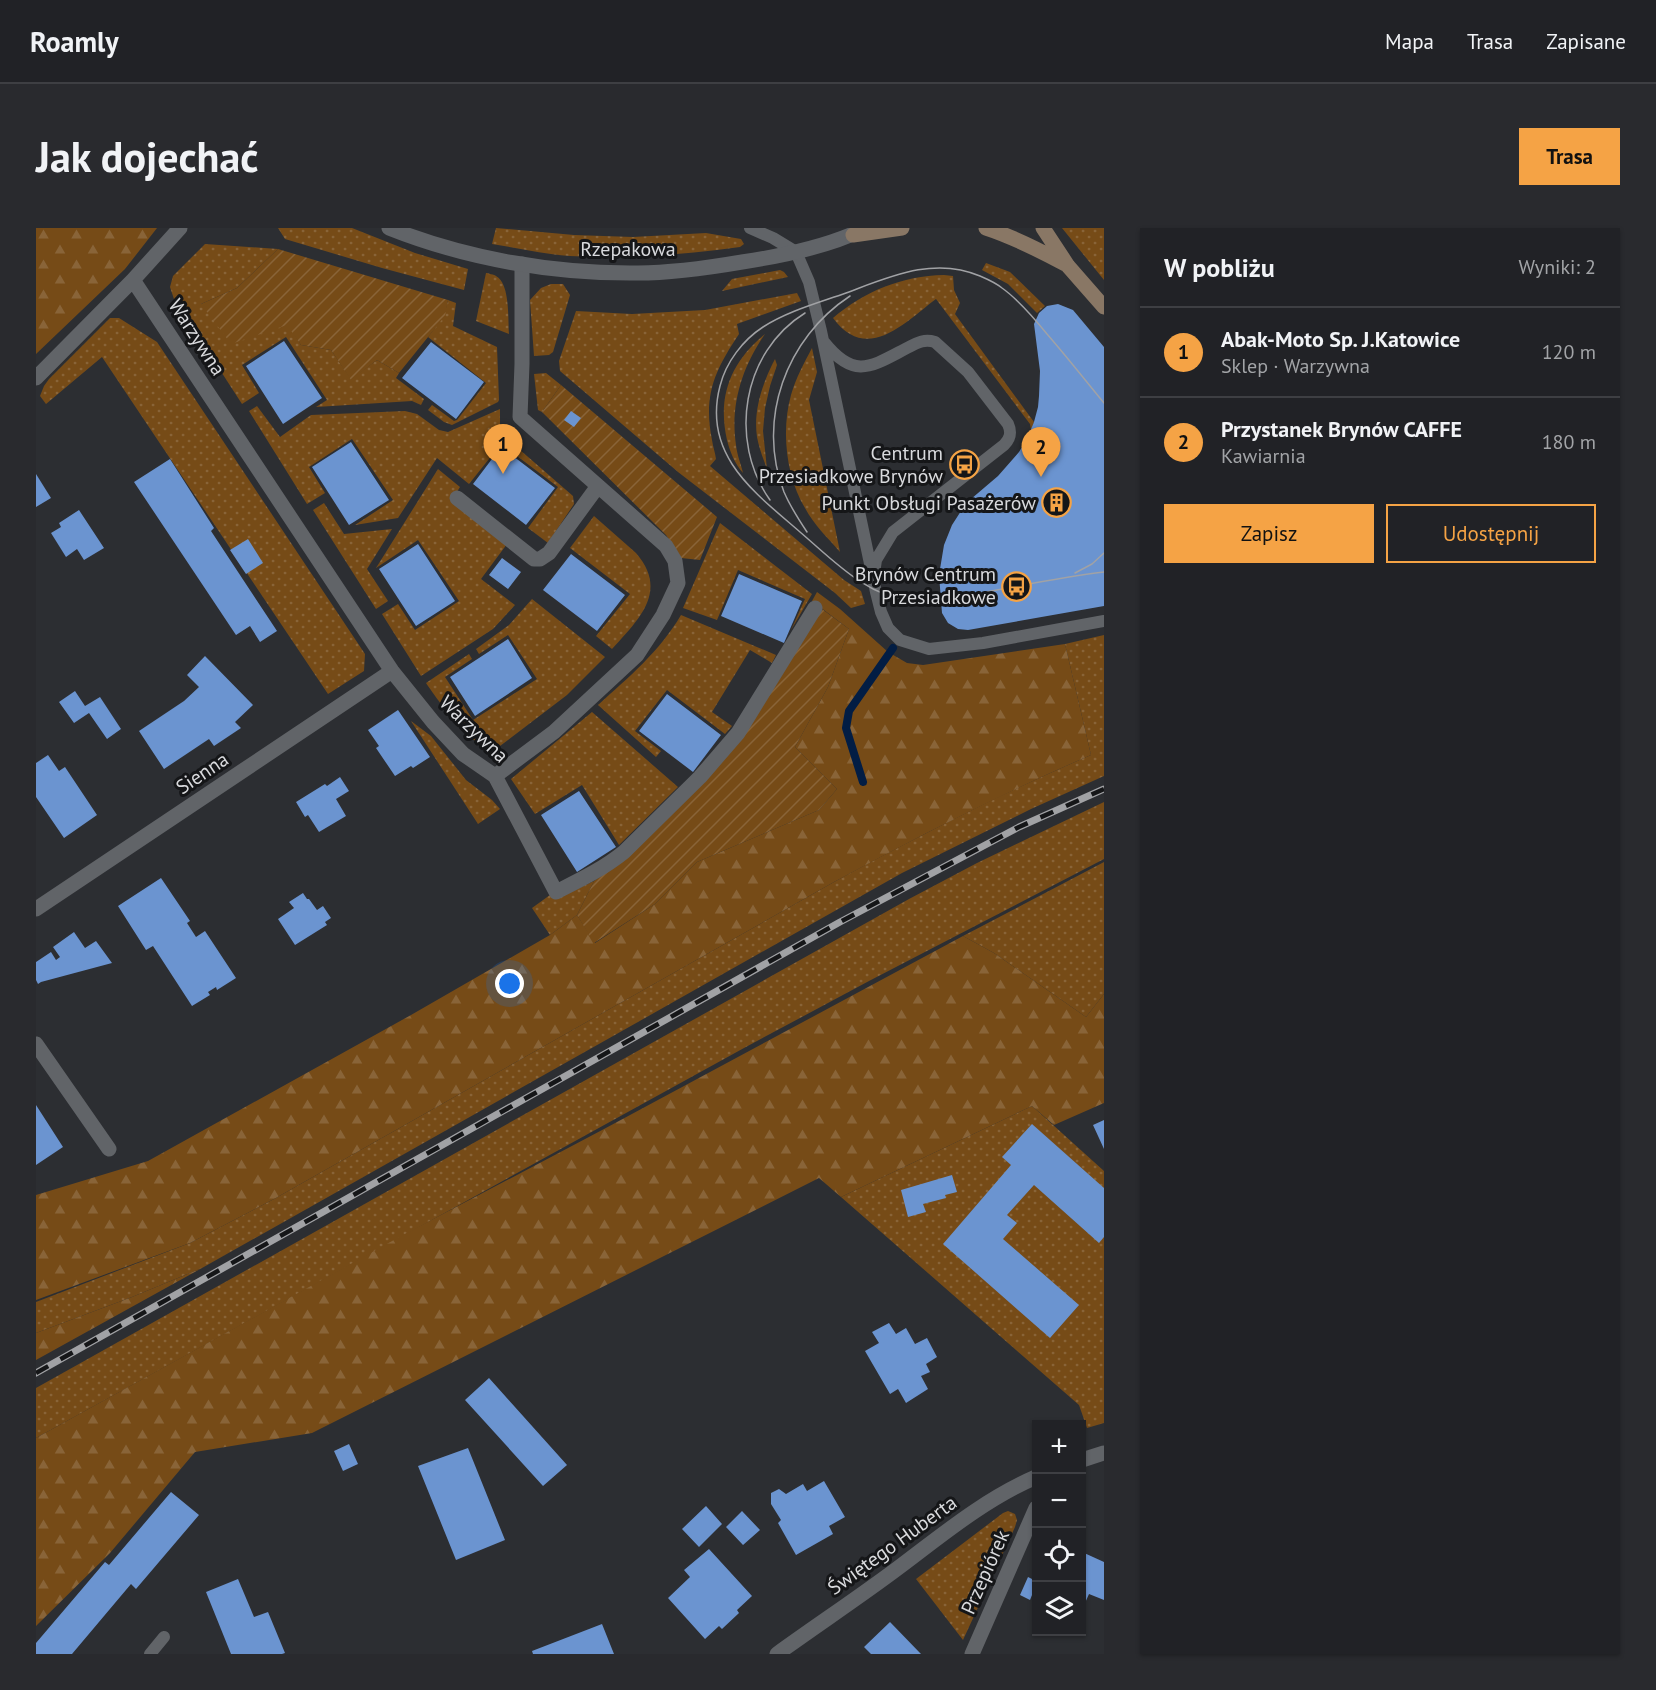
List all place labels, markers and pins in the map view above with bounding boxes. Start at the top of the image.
pin: 1 [484,424,522,474]
pin: 2 [1022,428,1060,477]
place label: Centrum Przesiadkowe Brynów [759,440,943,489]
bus stop icon: Centrum Przesiadkowe Brynów [948,448,980,480]
building icon: Punkt Obsługi Pasażerów [1041,487,1073,519]
place label: Punkt Obsługi Pasażerów [822,490,1036,516]
place label: Brynów Centrum Przesiadkowe [855,561,996,610]
bus stop icon: Brynów Centrum Przesiadkowe [1001,570,1033,602]

